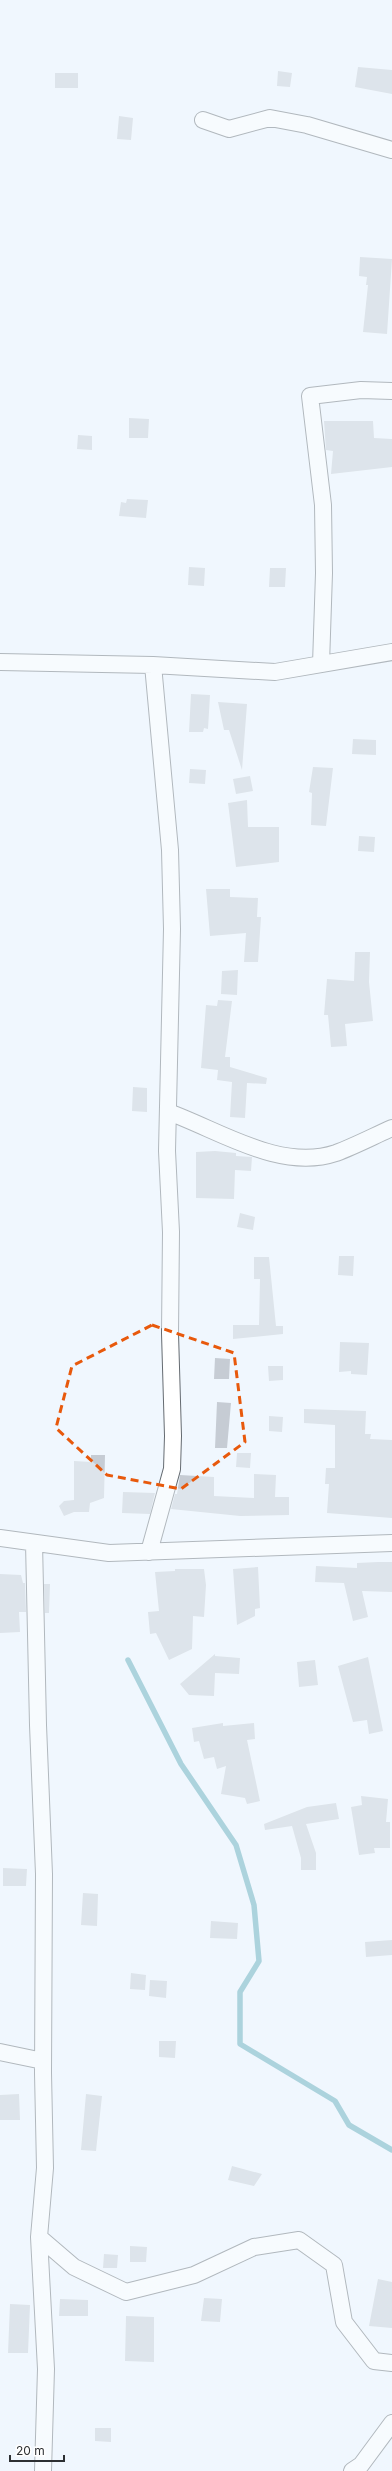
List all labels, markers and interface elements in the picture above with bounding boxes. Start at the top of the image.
scale bar [10,2437,64,2463]
text: 20 m [16,2443,45,2458]

